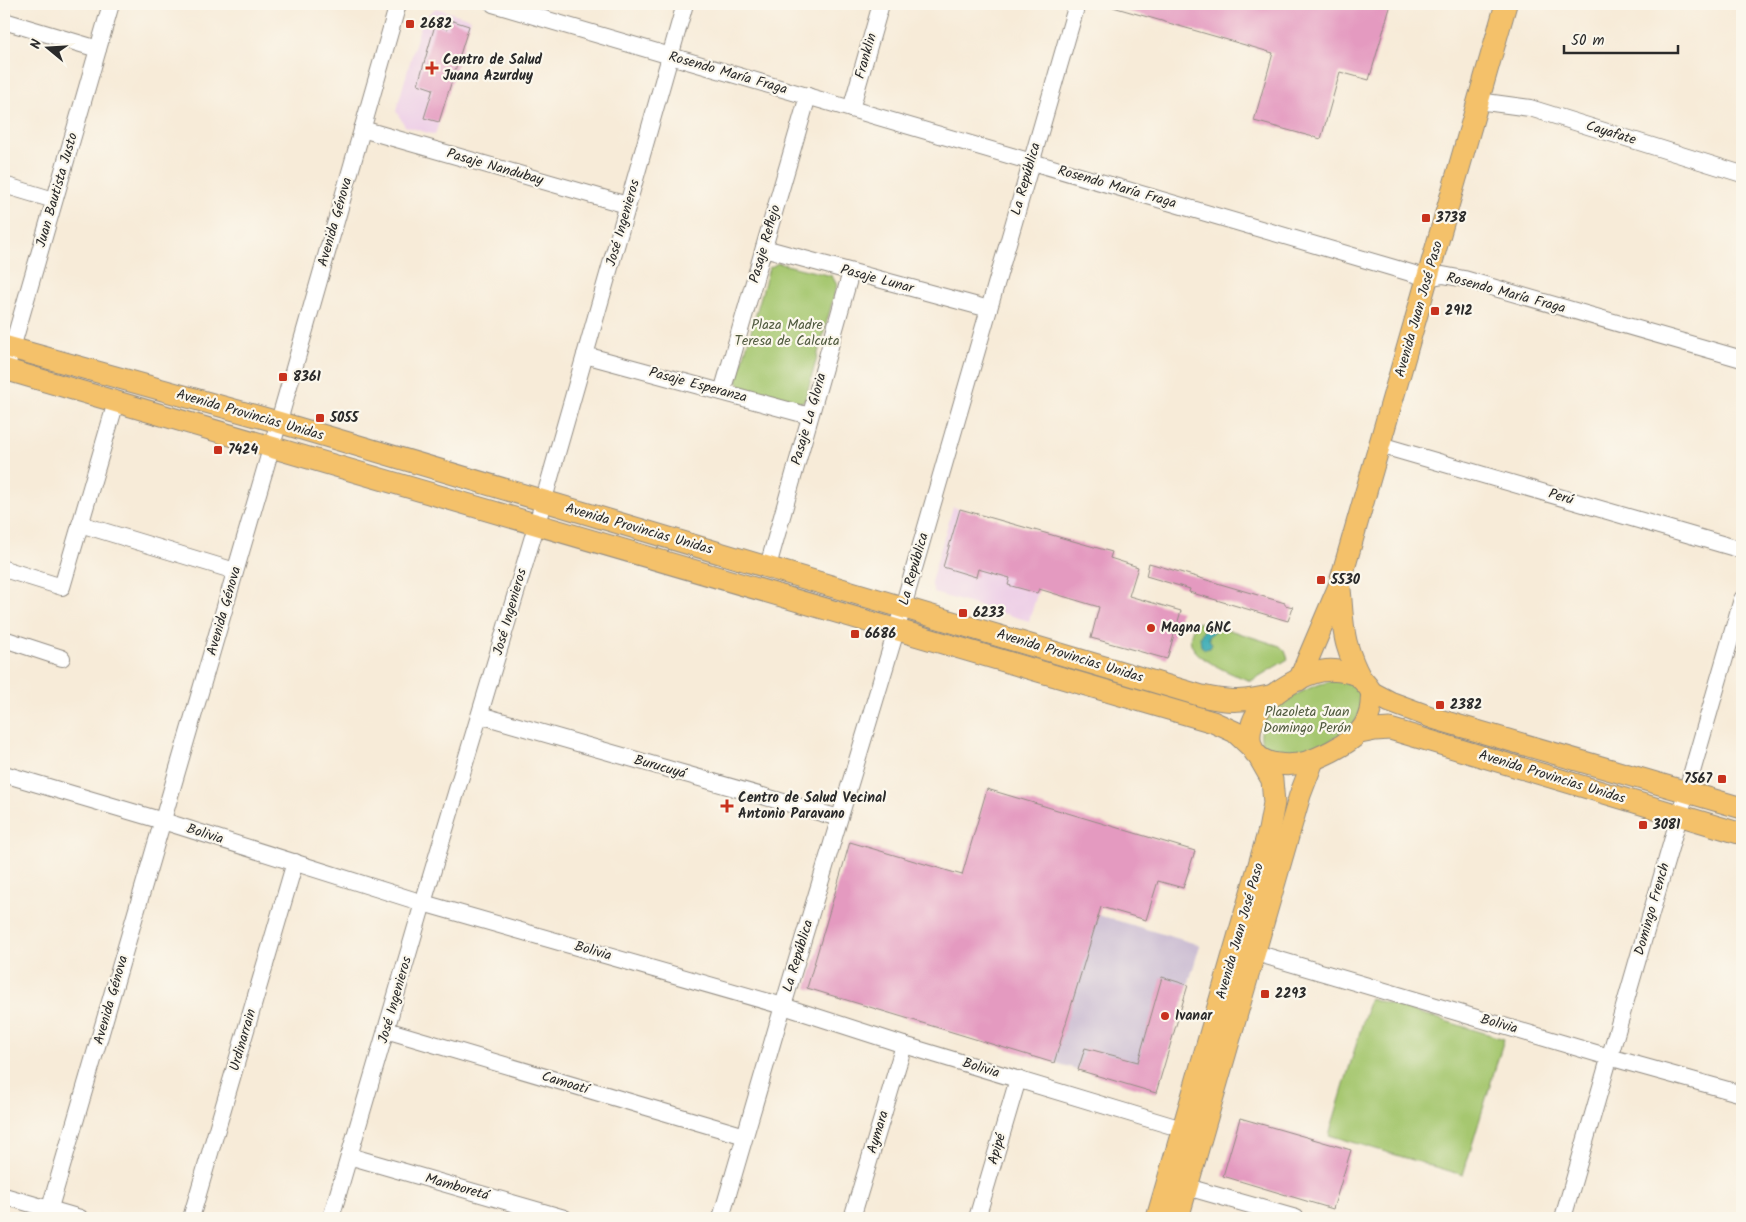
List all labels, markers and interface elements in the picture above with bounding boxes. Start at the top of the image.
place label: 2682 [420,13,452,35]
marker: 2682 [404,18,416,30]
north arrow [22,22,72,72]
scale bar [1564,22,1677,54]
text: 50 m [1571,29,1605,53]
street label: Franklin [849,30,883,82]
text: N [25,37,48,52]
street label: Rosendo María Fraga [666,46,790,100]
place label: Centro de Salud Juana Azurduy [443,49,543,87]
marker: Centro de Salud Juana Azurduy [425,61,439,75]
street label: Cayafate [1583,115,1640,151]
street label: Juan Bautista Justo [30,130,84,250]
street label: La República [1005,140,1047,218]
street label: Pasaje Nandubay [444,143,546,191]
street label: Rosendo María Fraga [1055,160,1179,214]
street label: Avenida Génova [312,175,358,269]
street label: José Ingenieros [600,177,646,269]
street label: Pasaje Reflejo [743,202,787,286]
place label: 3738 [1435,207,1467,229]
marker: 3738 [1420,212,1432,224]
street label: Avenida Juan José Paso [1389,238,1449,380]
street label: Pasaje Lunar [838,259,917,300]
street label: Rosendo María Fraga [1444,266,1568,320]
place label: 2912 [1445,300,1473,322]
marker: 2912 [1429,305,1441,317]
park label: Plaza Madre Teresa de Calcuta [734,314,840,352]
street label: Pasaje Esperanza [647,361,749,409]
place label: 8361 [293,366,322,388]
street label: Pasaje La Gloria [785,370,833,468]
marker: 8361 [277,371,289,383]
street label: Avenida Provincias Unidas [174,383,326,447]
place label: 5055 [329,407,360,429]
marker: 5055 [314,412,326,424]
place label: 7424 [228,439,258,461]
marker: 7424 [212,444,224,456]
street label: Perú [1546,483,1576,511]
street label: Avenida Provincias Unidas [563,497,715,561]
street label: La República [893,530,935,608]
street label: Avenida Génova [201,564,247,658]
street label: José Ingenieros [487,566,533,658]
place label: 5530 [1330,569,1361,591]
marker: 5530 [1315,574,1327,586]
place label: 6233 [973,602,1004,624]
marker: 6233 [957,607,969,619]
place label: Magna GNC [1161,617,1232,639]
marker: Magna GNC [1145,622,1157,634]
place label: 6686 [865,623,896,645]
street label: Avenida Provincias Unidas [994,623,1146,689]
marker: 6686 [849,628,861,640]
place label: 2382 [1450,694,1482,716]
marker: 2382 [1434,699,1446,711]
park label: Plazoleta Juan Domingo Perón [1263,701,1351,739]
street label: Avenida Provincias Unidas [1476,744,1628,810]
street label: Burucuyá [631,749,690,785]
place label: 7567 [1684,768,1712,790]
marker: 7567 [1716,773,1728,785]
place label: Centro de Salud Vecinal Antonio Paravano [738,787,886,825]
marker: Centro de Salud Vecinal Antonio Paravano [720,799,734,813]
place label: 3081 [1652,814,1681,836]
street label: Bolivia [184,818,226,850]
marker: 3081 [1637,819,1649,831]
street label: Avenida Juan José Paso [1210,860,1270,1002]
street label: Domingo French [1628,860,1676,958]
street label: La República [777,917,819,995]
street label: Bolivia [572,935,614,967]
street label: Avenida Génova [88,953,134,1047]
street label: José Ingenieros [372,954,418,1046]
place label: 2293 [1275,983,1306,1005]
marker: 2293 [1259,988,1271,1000]
place label: Ivanar [1175,1005,1213,1027]
street label: Urdinarrain [224,1006,262,1074]
street label: Bolivia [1478,1008,1520,1040]
marker: Ivanar [1159,1010,1171,1022]
street label: Bolivia [960,1052,1002,1084]
street label: Camoatí [539,1065,594,1101]
street label: Aymara [861,1108,895,1156]
street label: Apipé [982,1130,1012,1167]
street label: Mamboretá [423,1167,493,1207]

